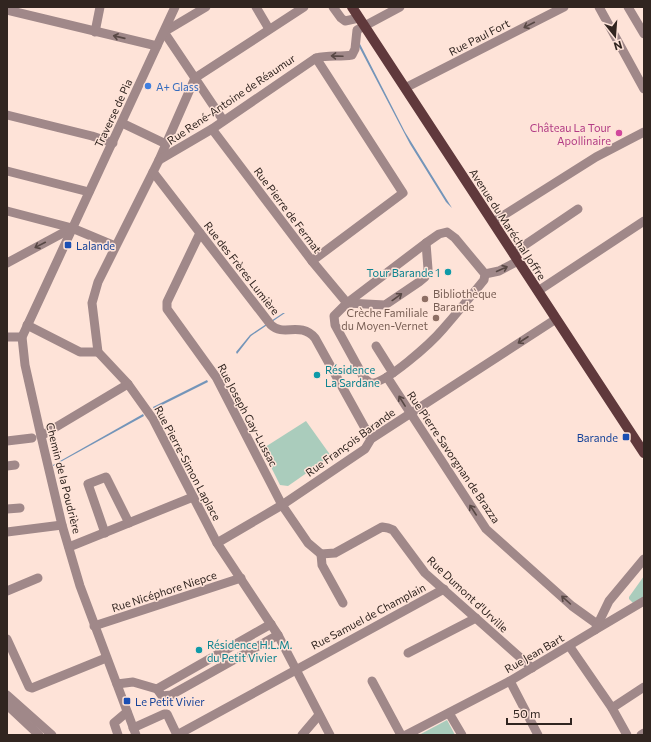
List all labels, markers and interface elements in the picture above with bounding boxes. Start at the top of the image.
street label: Rue Paul Fort [446,16,512,58]
north arrow [595,16,635,56]
one-way arrow [523,22,535,29]
one-way arrow [113,33,126,41]
text: N [612,39,624,53]
street label: Rue René-Antoine de Réaumur [164,51,298,147]
one-way arrow [331,52,344,60]
street label: Traverse de Pia [91,77,135,149]
place label: A+ Glass [156,80,199,93]
marker: A+ Glass [143,81,153,91]
place label: Château La Tour Apollinaire [530,121,612,147]
marker: Château La Tour Apollinaire [614,128,624,138]
street label: Rue Pierre de Fermat [252,165,325,256]
street label: Avenue du Maréchal Joffre [466,166,549,283]
street label: Rue des Frères Lumière [202,219,283,317]
place label: Lalande [76,239,115,252]
marker: Lalande [63,240,73,250]
one-way arrow [34,242,46,249]
one-way arrow [496,265,508,272]
place label: Tour Barande 1 [366,266,440,279]
marker: Tour Barande 1 [443,267,453,277]
place label: Bibliothèque Barande [433,287,497,313]
one-way arrow [391,293,402,301]
marker: Bibliothèque Barande [420,294,430,304]
place label: Crèche Familiale du Moyen-Vernet [341,306,428,332]
marker: Crèche Familiale du Moyen-Vernet [431,313,441,323]
one-way arrow [518,336,529,344]
street label: Rue Joseph Gay-Lussac [215,361,281,469]
place label: Résidence La Sardane [325,363,380,389]
marker: Résidence La Sardane [312,370,322,380]
street label: Rue Pierre Savorgnan de Brazza [405,389,503,525]
one-way arrow [398,395,406,407]
street label: Rue Pierre-Simon Laplace [152,403,224,523]
street label: Rue François Barande [303,405,397,479]
street label: Chemin de la Poudrière [44,421,84,535]
place label: Barande [577,431,618,444]
marker: Barande [621,432,631,442]
one-way arrow [469,505,477,516]
street label: Rue Dumont d'Urville [425,553,511,635]
street label: Rue Nicéphore Niepce [110,568,218,614]
street label: Rue Samuel de Champlain [309,580,427,652]
one-way arrow [562,596,572,605]
street label: Rue Jean Bart [502,631,567,676]
place label: Résidence H.L.M. du Petit Vivier [207,638,293,664]
marker: Résidence H.L.M. du Petit Vivier [194,645,204,655]
place label: Le Petit Vivier [135,695,205,708]
marker: Le Petit Vivier [122,696,132,706]
scale bar [507,700,571,726]
text: 50 m [513,706,541,720]

